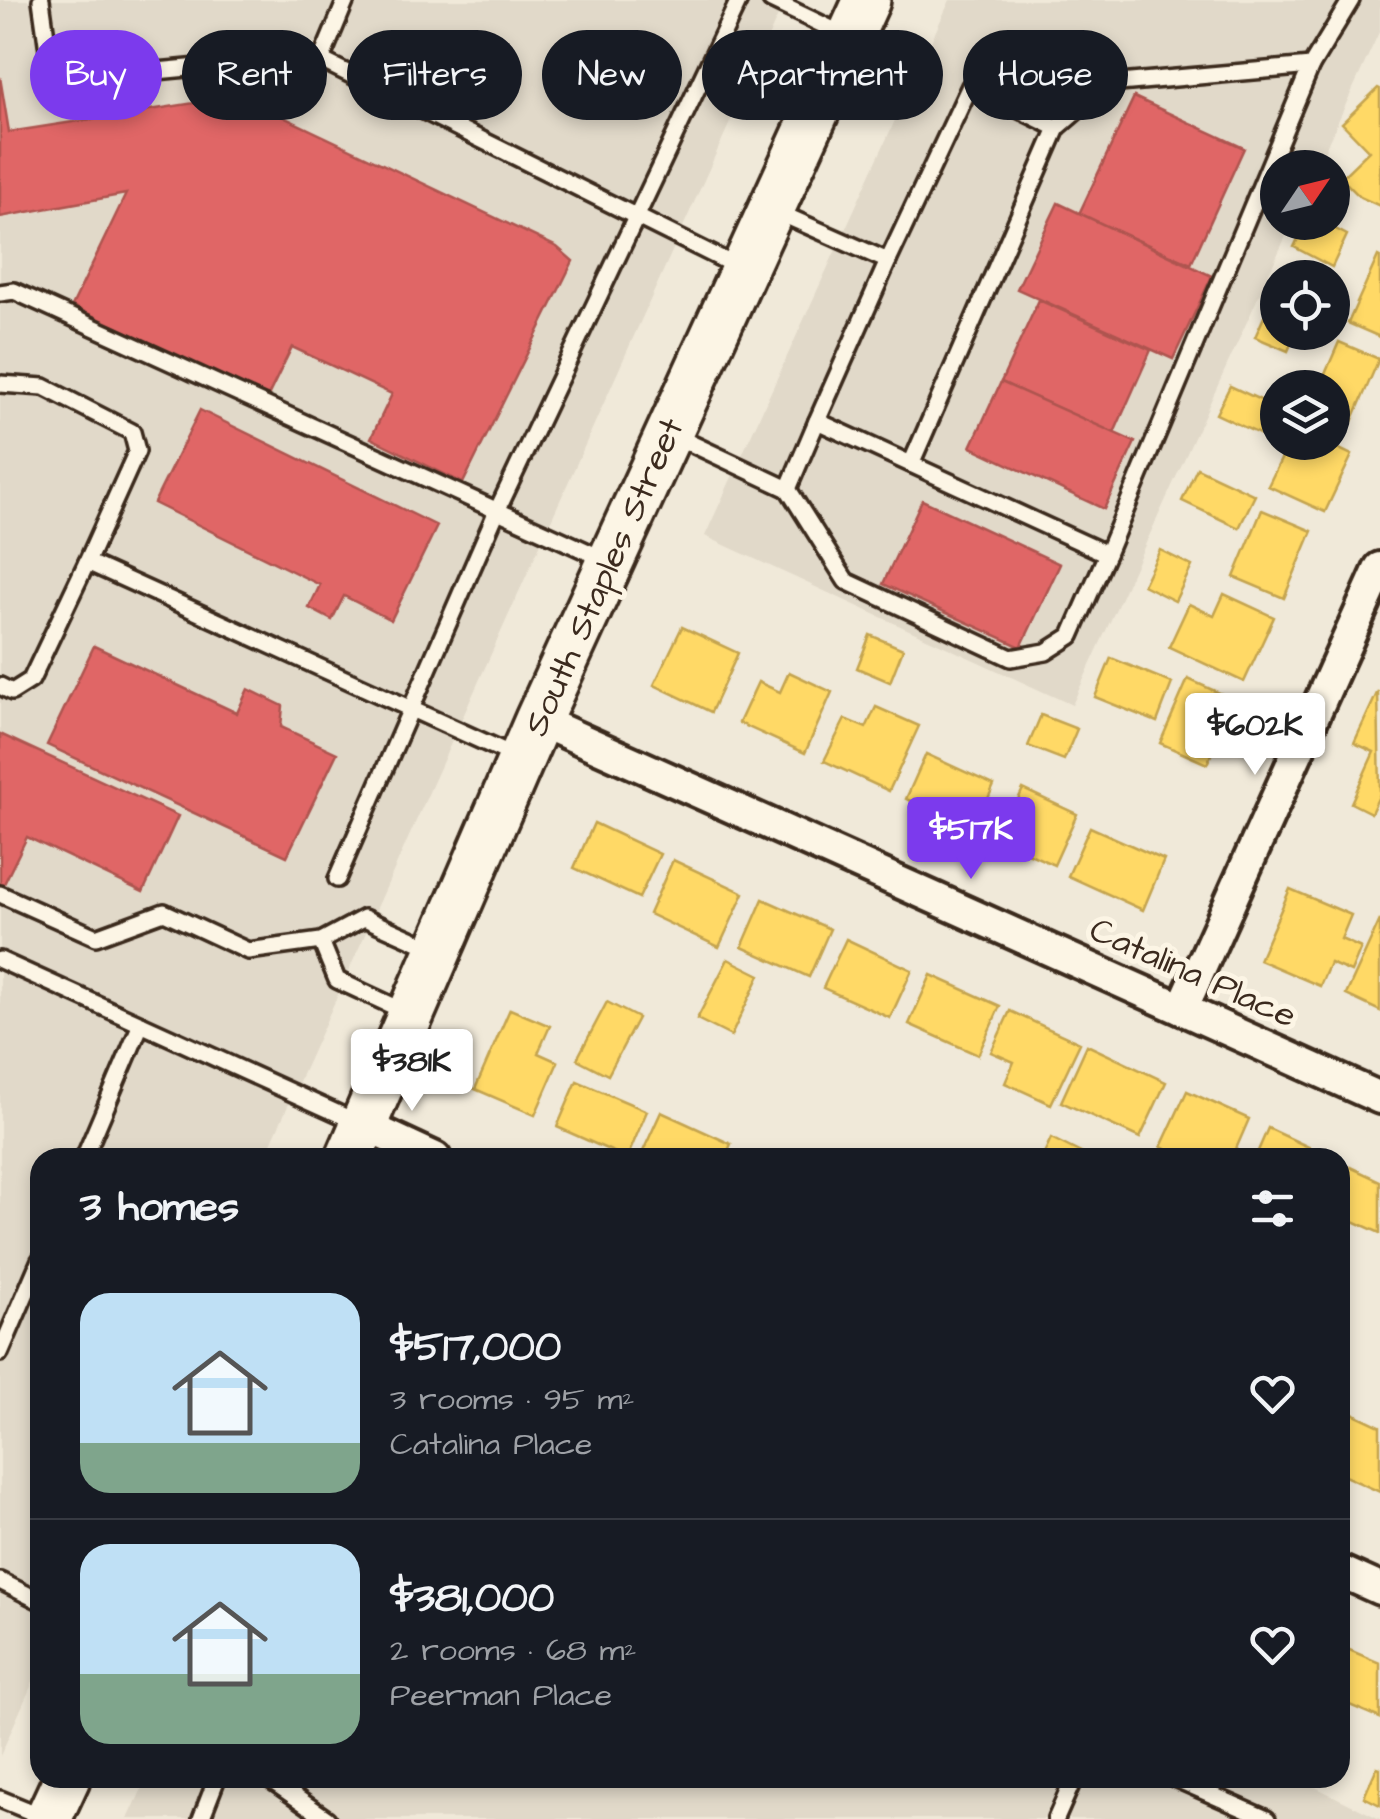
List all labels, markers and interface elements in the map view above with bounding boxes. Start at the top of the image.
chip: Buy [30,30,162,120]
chip: Rent [182,30,327,120]
chip: Filters [347,30,522,120]
chip: New [542,30,682,120]
chip: Apartment [702,30,943,120]
chip: House [963,30,1128,120]
north arrow [1260,150,1350,240]
map controls [1260,150,1350,460]
button: locate [1260,260,1350,350]
button: layers [1260,370,1350,460]
street label: South Staples Street [512,410,696,744]
pin: $602K [1185,693,1325,778]
text: $602K [1207,703,1303,748]
pin: $517K [901,797,1041,882]
text: $517K [929,807,1013,852]
street label: Catalina Place [1082,906,1304,1040]
pin: $381K [342,1029,482,1114]
text: $381K [373,1039,451,1084]
text: 3 homes [80,1179,239,1237]
icon: filters [1245,1181,1300,1236]
text: $517,000 [390,1319,561,1377]
icon: home [160,1333,280,1453]
icon: heart [1245,1366,1300,1421]
text: 3 rooms · 95 m² [390,1377,634,1422]
text: Catalina Place [390,1422,592,1467]
text: $381,000 [390,1570,554,1628]
icon: home [160,1584,280,1704]
icon: heart [1245,1617,1300,1672]
text: 2 rooms · 68 m² [390,1628,636,1673]
text: Peerman Place [390,1673,612,1718]

